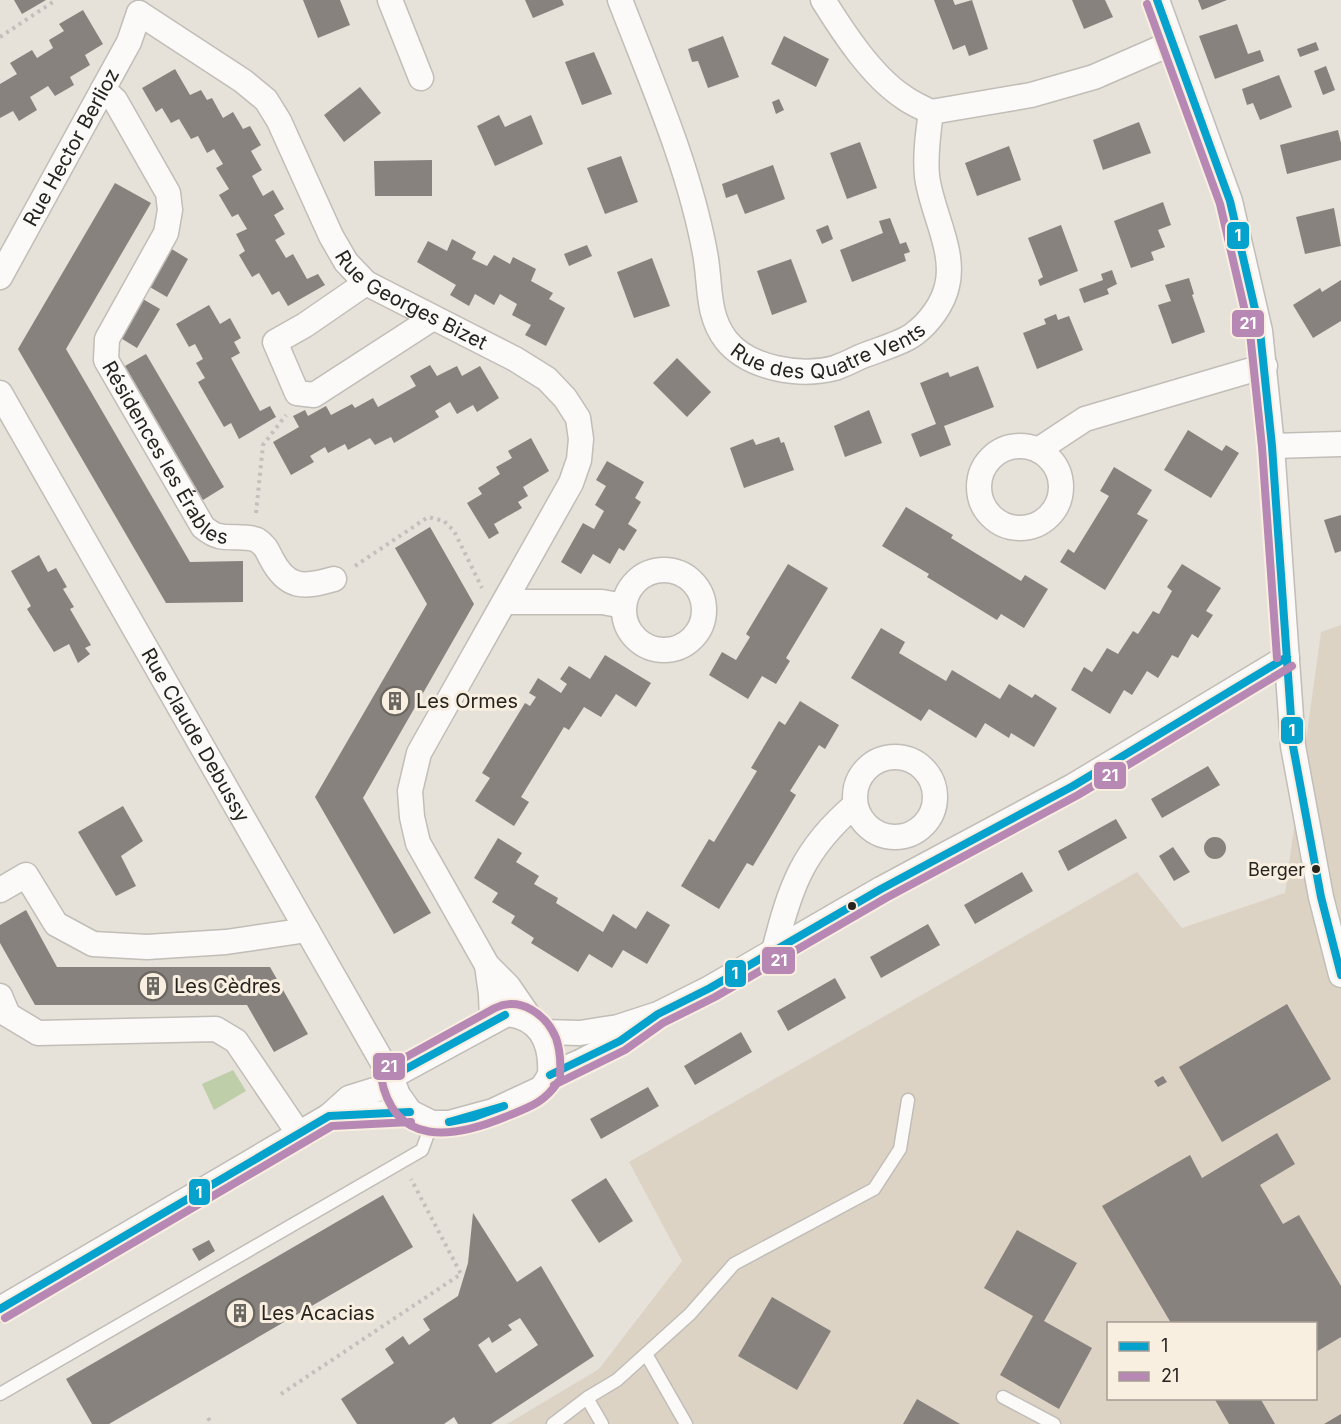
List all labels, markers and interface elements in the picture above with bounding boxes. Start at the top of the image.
street label: Rue Hector Berlioz [18,64,124,230]
line badge: 1 [1226,221,1250,250]
text: 1 [1235,225,1241,245]
street label: Rue Georges Bizet [330,246,492,355]
line badge: 21 [1231,309,1265,338]
text: 21 [1240,313,1256,333]
street label: Rue des Quatre Vents [726,318,930,384]
street label: Résidences les Érables [97,357,229,549]
street label: Rue Claude Debussy [136,644,255,826]
building icon: Les Ormes [379,685,411,717]
place label: Les Ormes [416,689,518,713]
line badge: 1 [1280,716,1304,745]
text: 1 [1289,720,1295,740]
line badge: 21 [1093,761,1127,790]
text: 21 [1102,765,1118,785]
place label: Berger [1248,859,1305,880]
marker: Berger [1310,863,1322,875]
unlabelled marker [846,900,858,912]
line badge: 21 [761,946,796,975]
text: 21 [771,950,787,970]
line badge: 1 [724,959,747,988]
text: 1 [732,963,738,983]
building icon: Les Cèdres [137,970,169,1002]
place label: Les Cèdres [174,974,281,998]
line badge: 21 [372,1052,406,1081]
text: 21 [381,1056,397,1076]
line badge: 1 [188,1178,211,1206]
text: 1 [196,1182,202,1202]
building icon: Les Acacias [224,1297,256,1329]
place label: Les Acacias [261,1301,375,1325]
legend [1107,1322,1317,1400]
text: 1 [1161,1335,1168,1356]
text: 21 [1161,1365,1179,1386]

